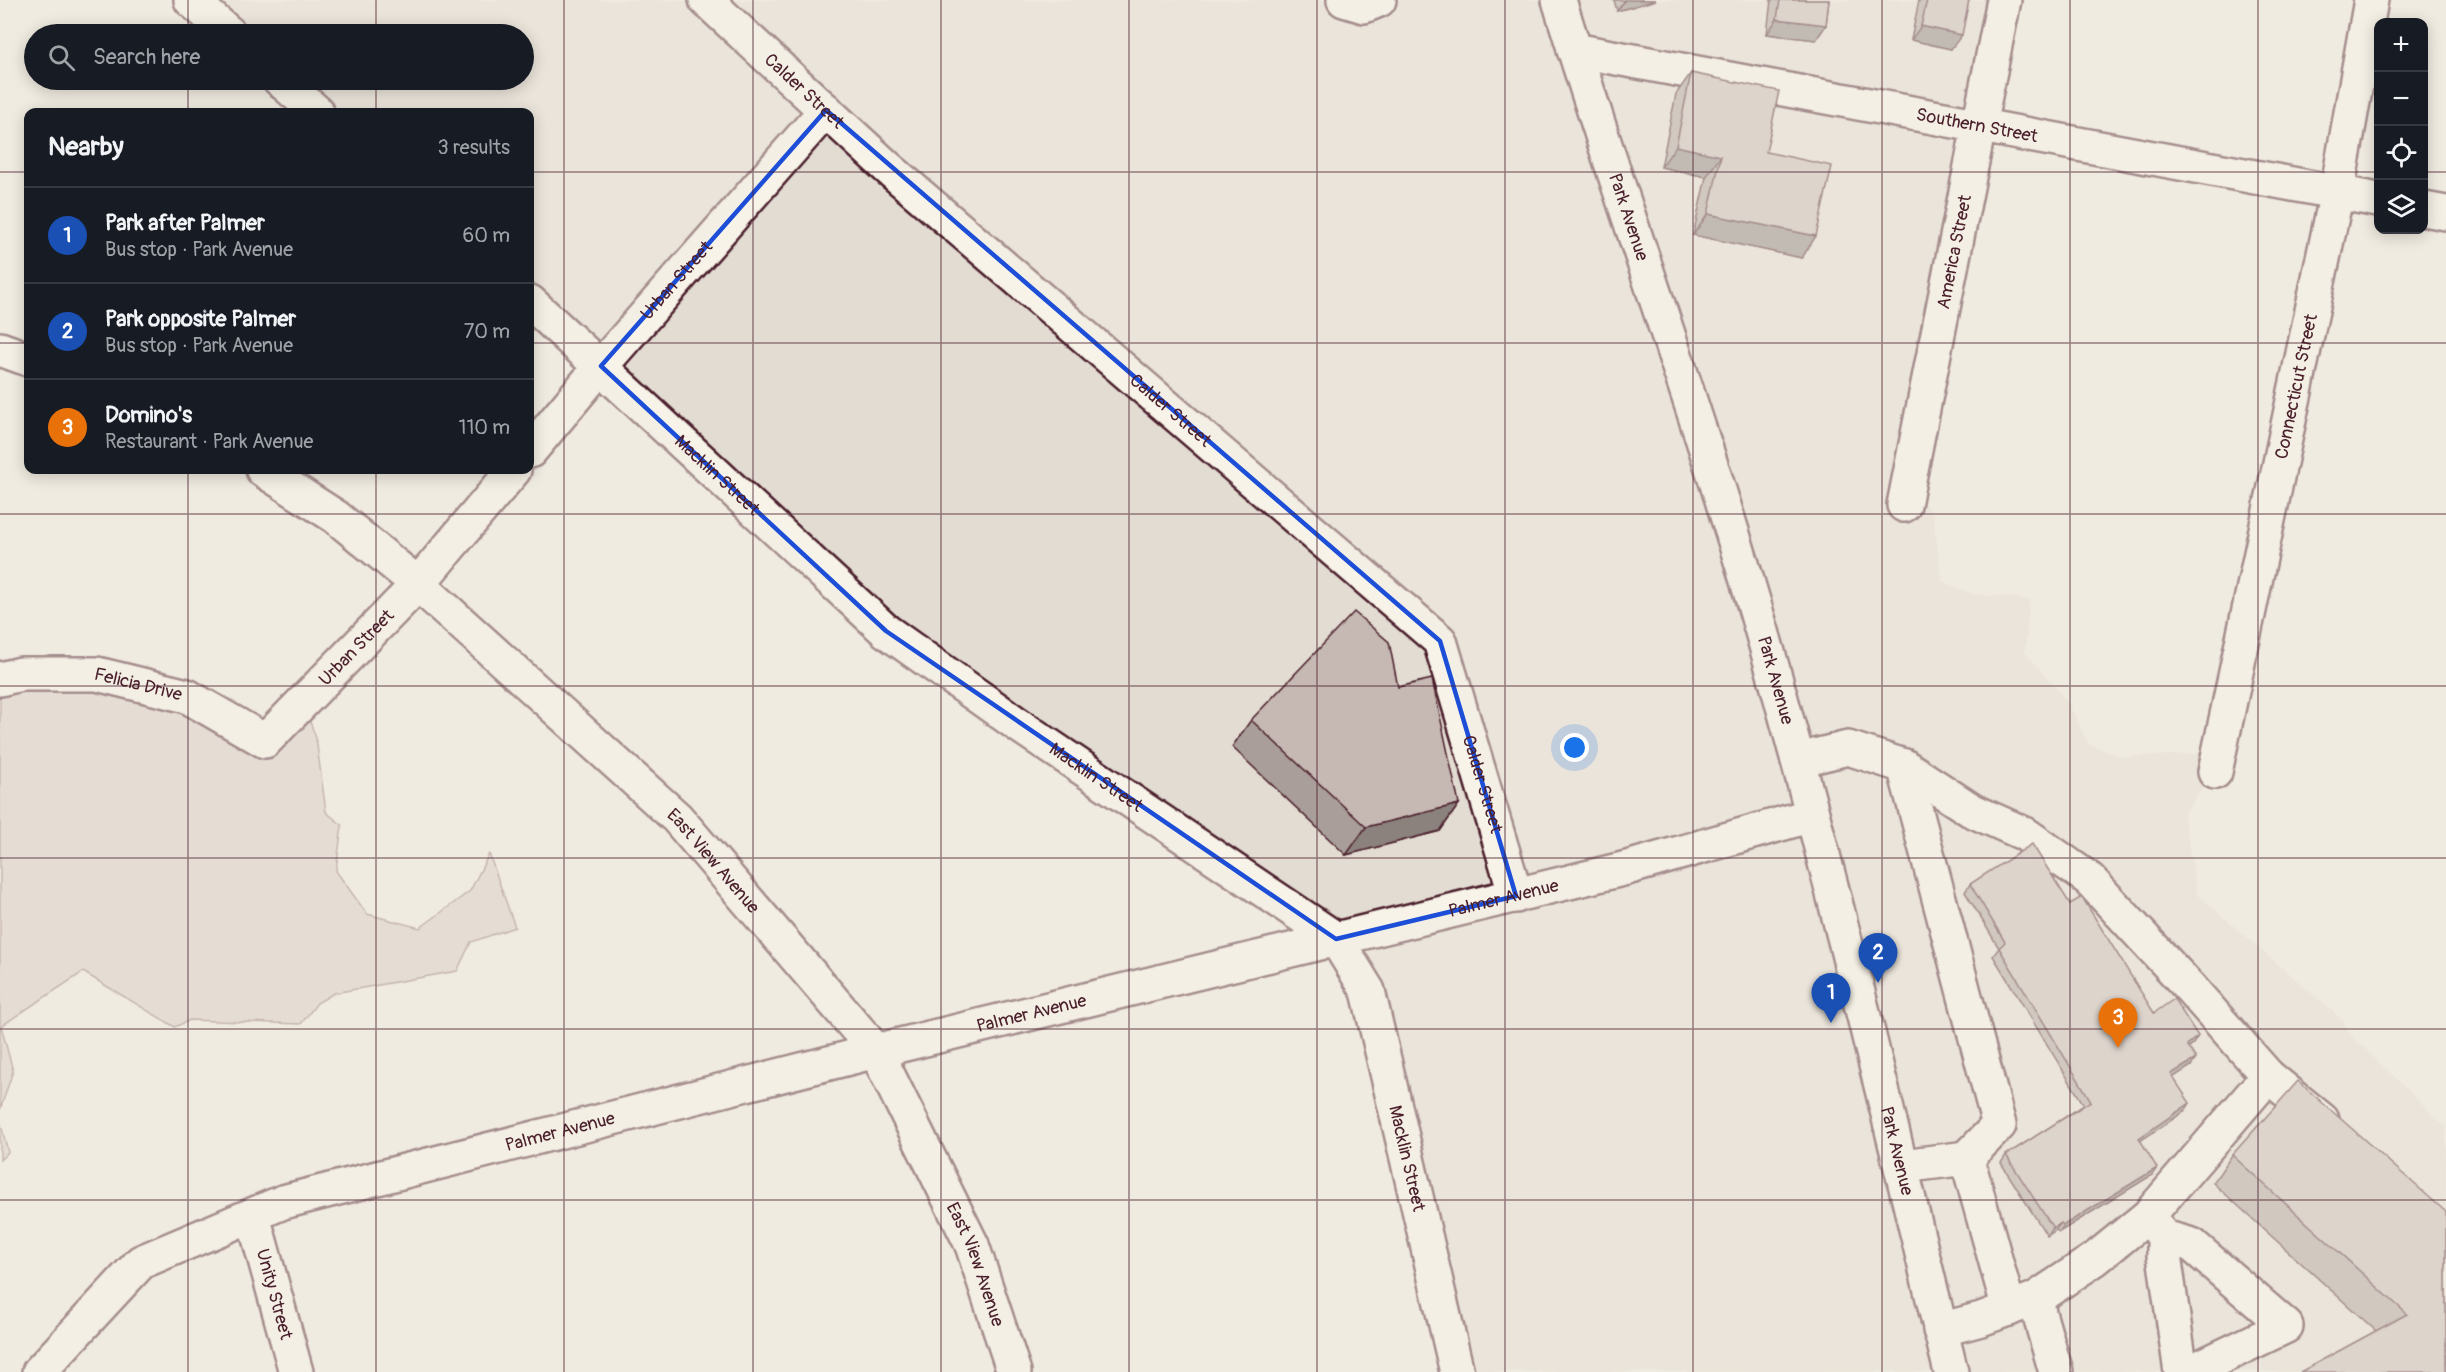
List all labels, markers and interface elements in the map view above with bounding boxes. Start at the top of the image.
map controls [2374,18,2428,234]
button: + [2374,18,2428,72]
search box [24,24,534,90]
icon: search [45,41,78,74]
text: Search here [93,43,200,71]
street label: Calder Street [760,48,850,134]
button: − [2374,72,2428,126]
street label: Southern Street [1914,103,2040,148]
button: locate [2374,126,2428,180]
text: Nearby [48,131,124,163]
text: 3 results [438,135,510,160]
street label: Park Avenue [1604,170,1654,264]
button: layers [2374,180,2428,234]
street label: America Street [1932,192,1977,311]
text: Park after Palmer [105,209,265,237]
text: 1 [64,223,71,248]
text: 60 m [463,223,510,248]
street label: Urban Street [635,235,718,325]
text: Bus stop · Park Avenue [105,237,293,262]
text: Park opposite Palmer [105,305,296,333]
street label: Connecticut Street [2270,311,2323,461]
text: 2 [62,319,73,344]
text: 70 m [464,319,510,344]
text: Bus stop · Park Avenue [105,333,293,358]
street label: Calder Street [1125,369,1217,452]
text: Domino's [105,401,192,429]
text: 3 [62,415,73,440]
text: 110 m [459,415,510,440]
text: Restaurant · Park Avenue [105,429,313,454]
street label: Macklin Street [670,430,765,521]
street label: Urban Street [314,604,399,691]
street label: Park Avenue [1752,633,1799,727]
street label: Felicia Drive [92,662,185,706]
street label: Calder Street [1457,733,1508,836]
your location [1560,733,1589,762]
street label: Macklin Street [1045,738,1148,818]
street label: East View Avenue [662,803,765,918]
street label: Palmer Avenue [1446,874,1561,923]
pin: 2 [1858,934,1898,983]
pin: 1 [1812,974,1850,1023]
street label: Palmer Avenue [974,989,1089,1038]
pin: 3 [2098,998,2138,1048]
street label: Macklin Street [1384,1103,1431,1214]
street label: Park Avenue [1875,1104,1919,1198]
street label: Palmer Avenue [503,1106,617,1156]
street label: East View Avenue [941,1198,1010,1329]
street label: Unity Street [251,1246,298,1343]

